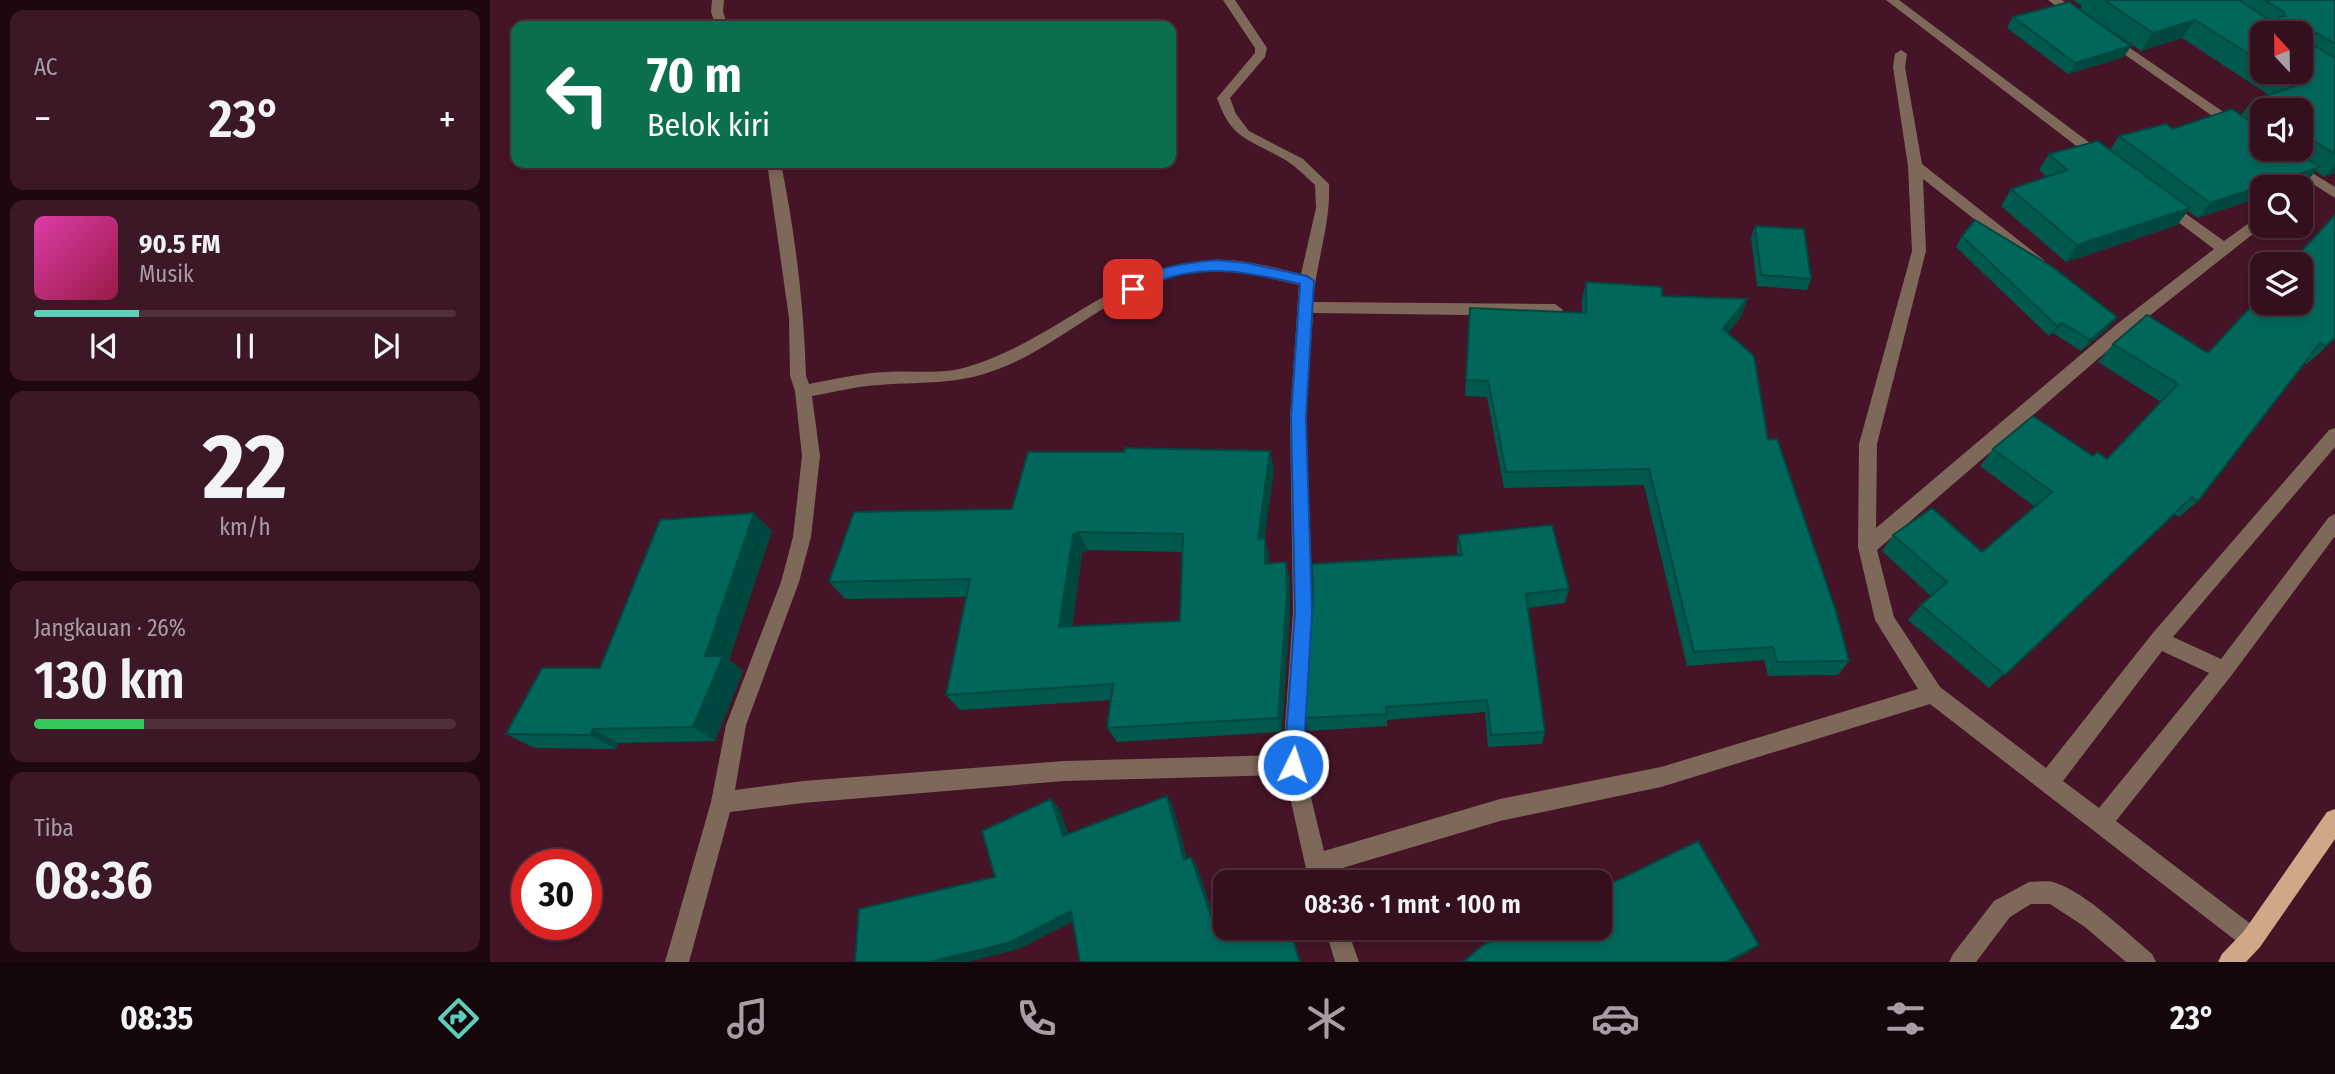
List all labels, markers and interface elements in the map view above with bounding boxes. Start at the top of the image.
north arrow [2250,21,2314,84]
map controls [2250,21,2313,315]
text: 70 m [647,46,742,105]
icon: left [532,49,623,140]
text: AC [34,53,58,81]
text: 23° [209,88,281,151]
text: − [34,96,51,142]
text: + [439,96,456,142]
button: sound [2250,98,2313,161]
text: Belok kiri [647,106,770,144]
button: search [2250,175,2313,238]
text: 90.5 FM [139,229,221,260]
button: layers [2250,252,2313,315]
pin [1103,259,1163,319]
text: Musik [139,260,194,288]
icon: arrive [1114,270,1152,308]
icon: previous [85,327,123,365]
icon: pause [226,327,264,365]
icon: next [367,327,405,365]
text: 22 [203,413,287,522]
text: km/h [219,513,271,541]
text: Jangkauan · 26% [34,614,186,642]
text: 130 km [34,649,185,712]
position arrow [1256,728,1330,802]
text: Tiba [34,814,74,842]
text: 08:36 [34,849,153,912]
speed limit sign: 30 [511,849,602,940]
text: 08:36 · 1 mnt · 100 m [1304,889,1521,920]
icon: directions [434,994,483,1043]
icon: music [723,994,772,1043]
icon: phone [1012,994,1061,1043]
icon: climate [1302,994,1351,1043]
icon: car [1591,994,1640,1043]
icon: filters [1881,994,1930,1043]
text: 08:35 [120,999,193,1037]
text: 23° [2170,999,2215,1037]

